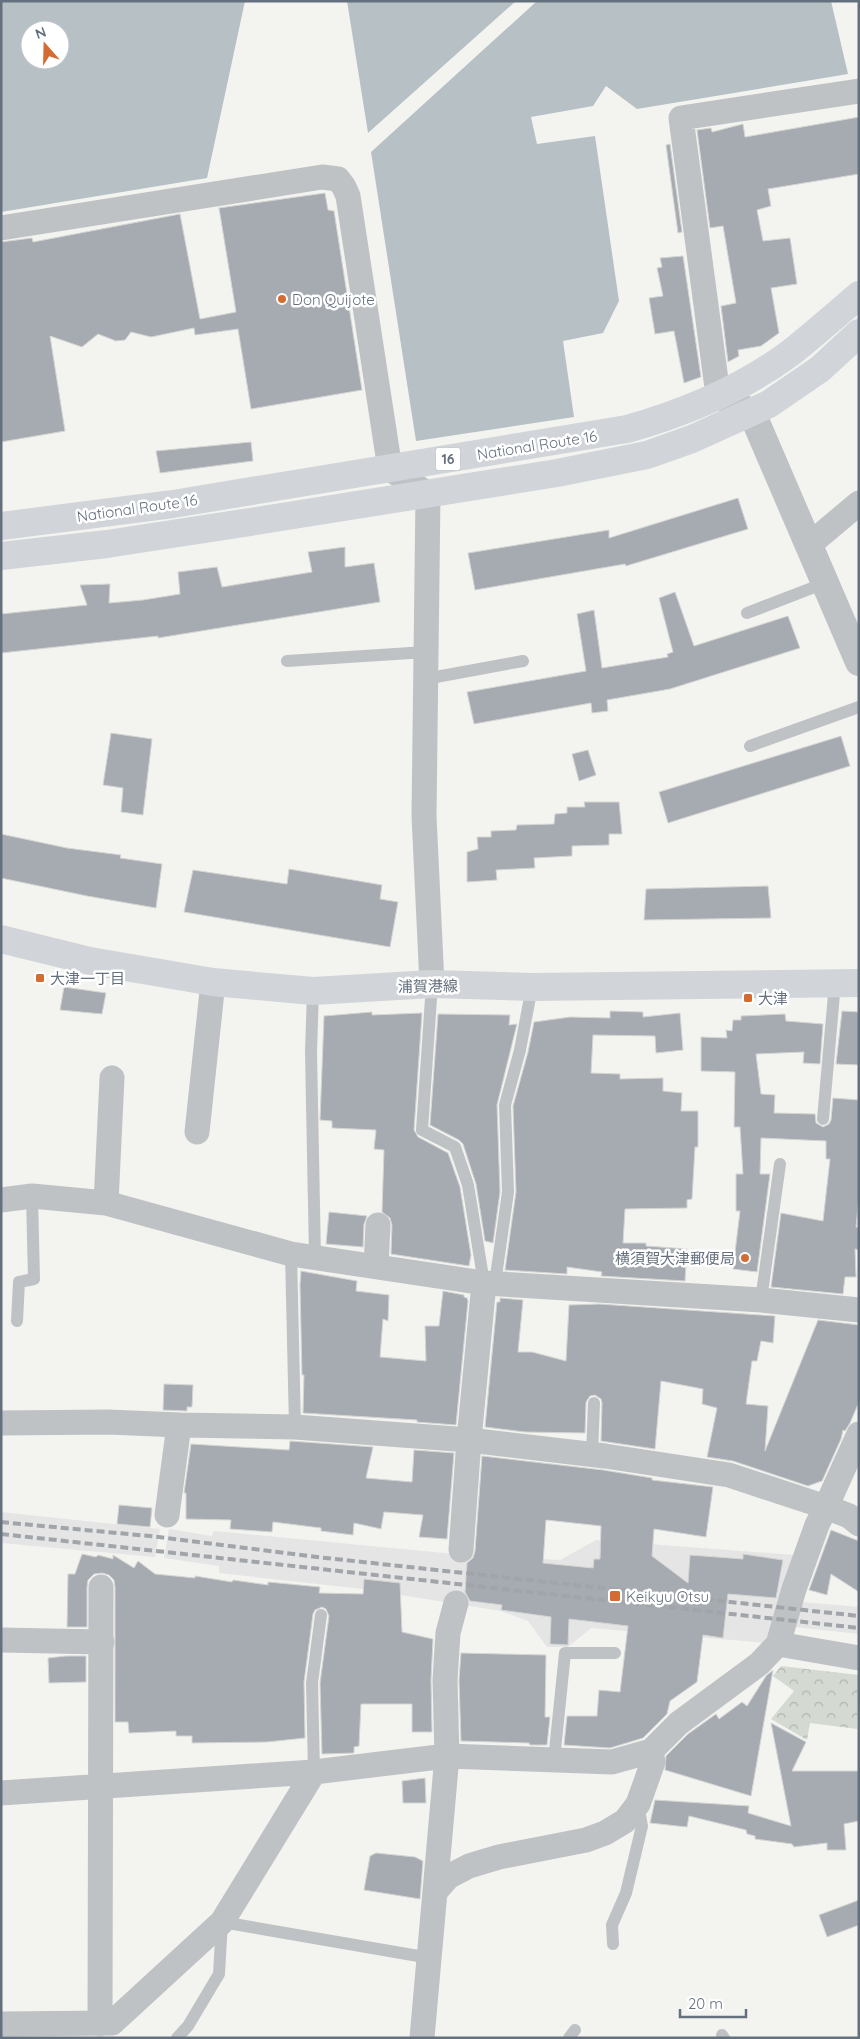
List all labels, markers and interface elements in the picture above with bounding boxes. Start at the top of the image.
north arrow [20,20,70,70]
text: N [33,23,48,43]
place label: Don Quijote [292,290,375,309]
marker: Don Quijote [276,293,288,305]
street label: National Route 16 [476,426,598,464]
road number: 16 [436,448,460,470]
street label: National Route 16 [76,490,198,526]
place label: 大津一丁目 [50,969,125,988]
marker: 大津一丁目 [34,972,46,984]
street label: 浦賀港線 [398,976,458,996]
place label: 大津 [758,989,788,1008]
marker: 大津 [742,992,754,1004]
place label: 横須賀大津郵便局 [615,1249,735,1268]
marker: 横須賀大津郵便局 [739,1252,751,1264]
place label: Keikyu Otsu [626,1587,709,1606]
marker: Keikyu Otsu [608,1589,622,1603]
scale bar [680,1986,746,2018]
text: 20 m [688,1994,723,2013]

